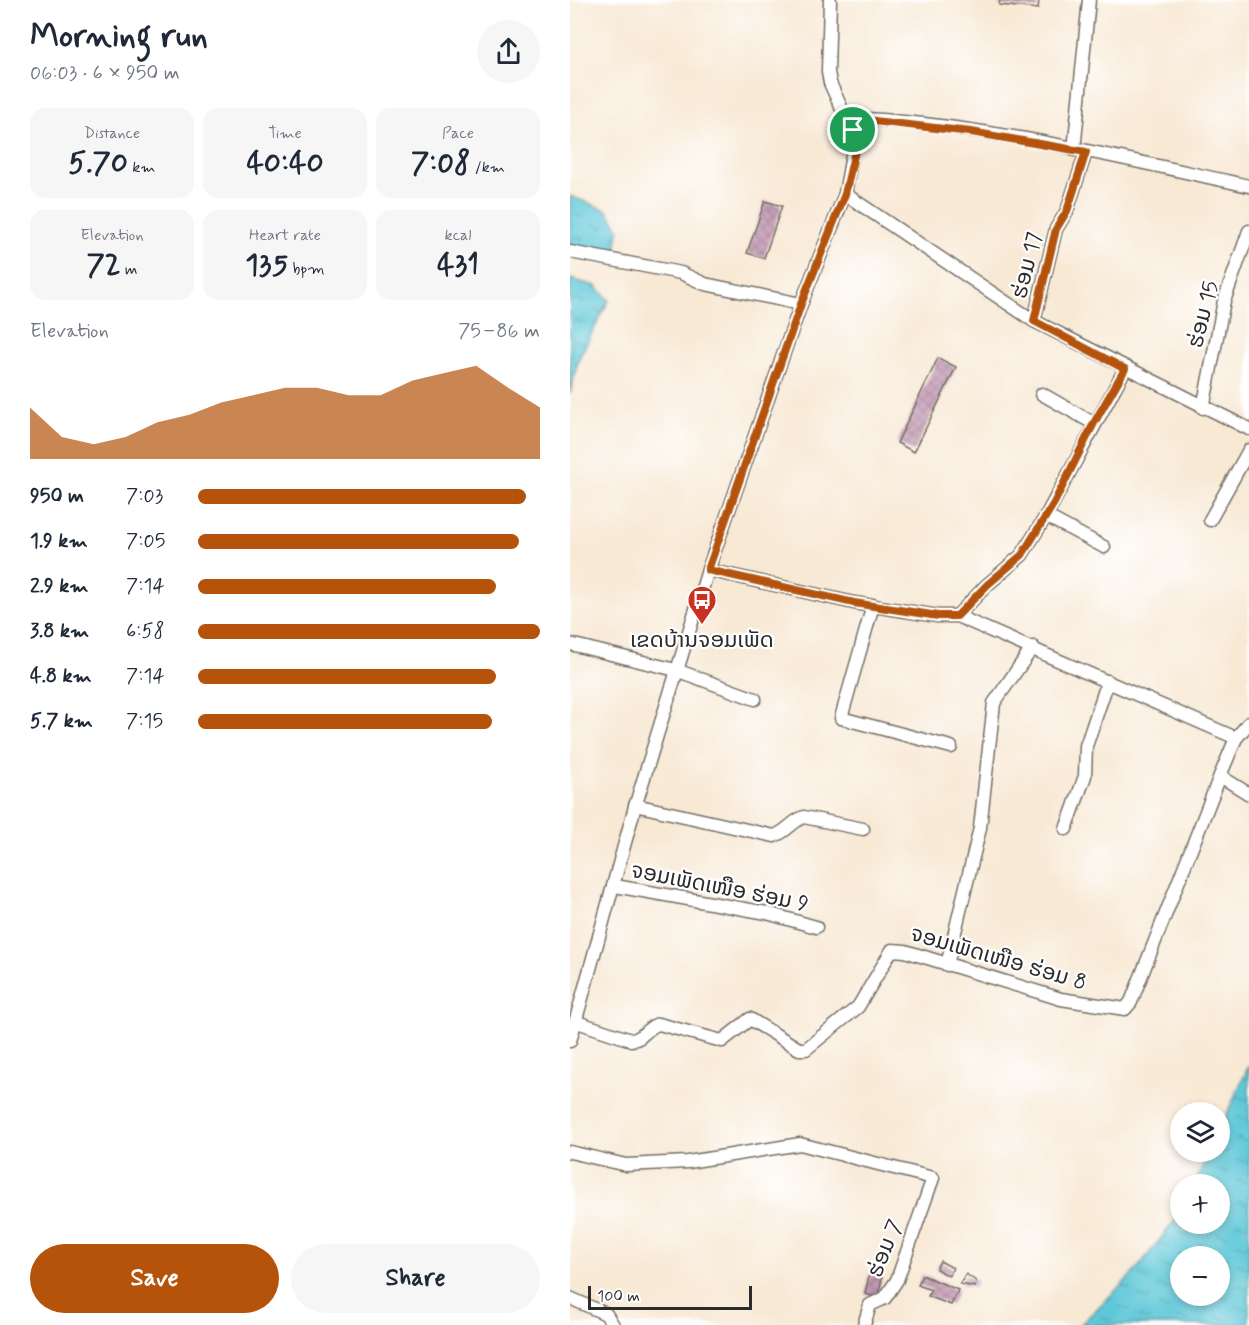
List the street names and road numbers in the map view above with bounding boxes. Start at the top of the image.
street label: ຮ່ອມ 17 [1006,229,1050,302]
street label: ຮ່ອມ 15 [1182,278,1226,351]
street label: ຈອມເພັດເໜືອ ຮ່ອມ 9 [628,857,811,919]
street label: ຈອມເພັດເໜືອ ຮ່ອມ 8 [907,920,1090,997]
street label: ຮ່ອມ 7 [862,1216,910,1282]

